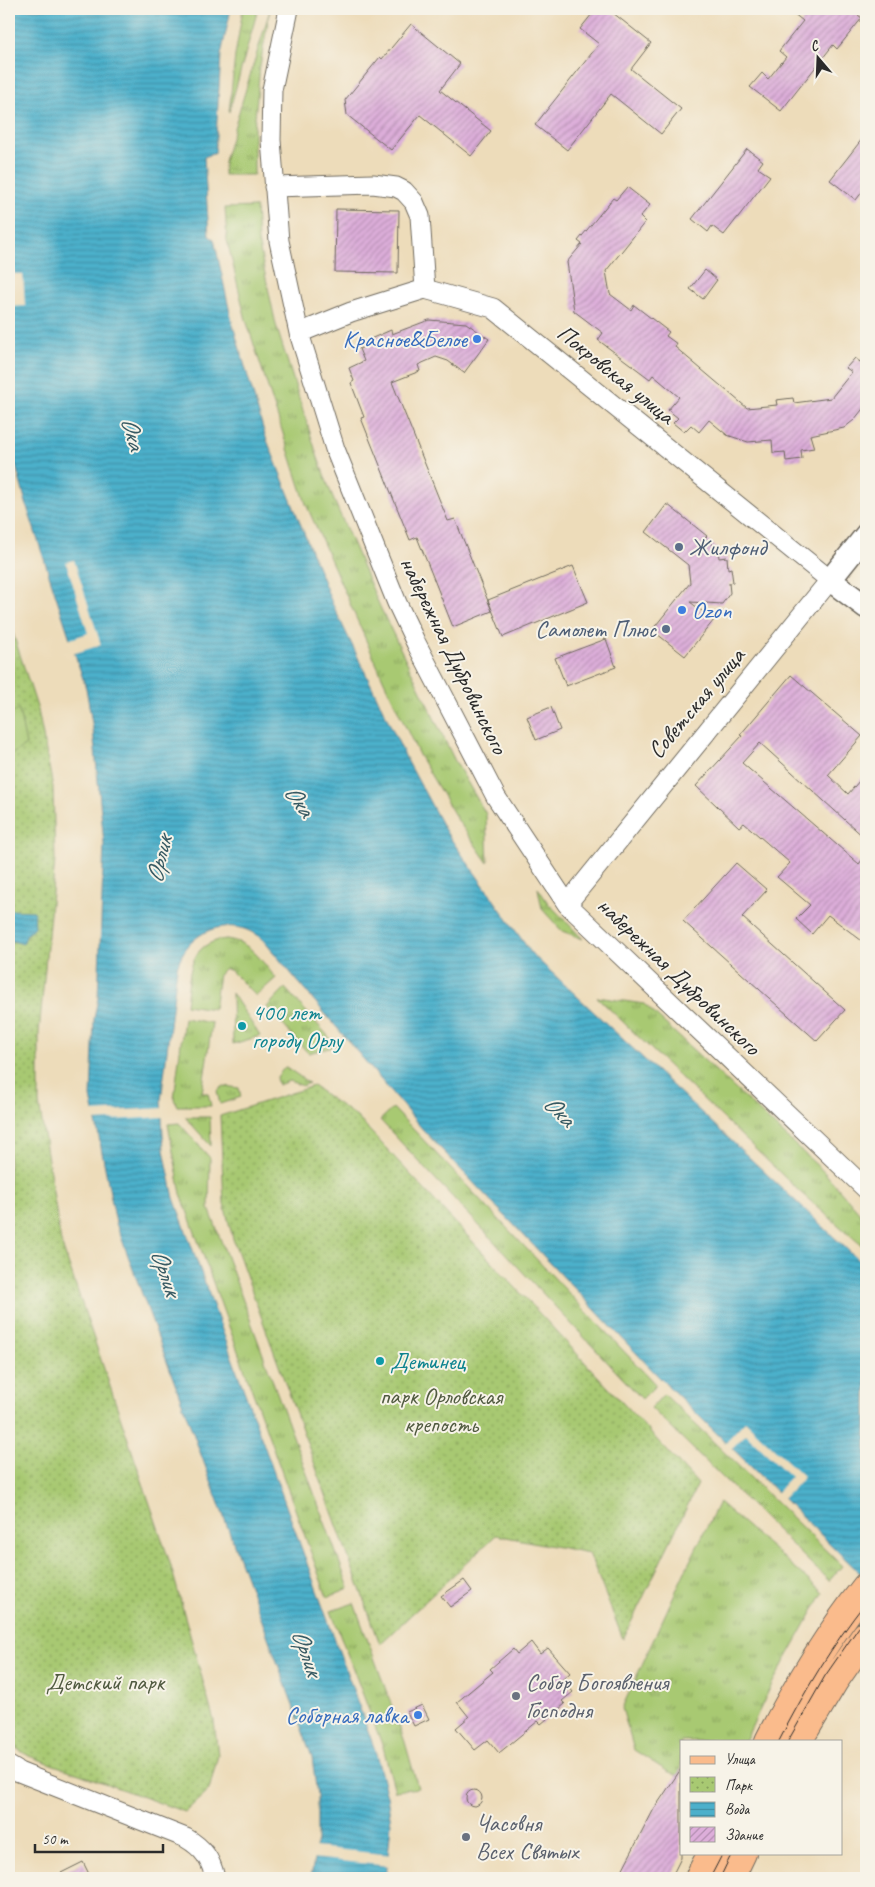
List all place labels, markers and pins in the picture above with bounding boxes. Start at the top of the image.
place label: Красное&Белое [343,324,469,354]
marker: Красное&Белое [471,333,483,345]
place label: Жилфонд [689,532,769,562]
marker: Жилфонд [673,541,685,553]
place label: Ozon [692,595,732,625]
marker: Ozon [676,604,688,616]
place label: Самолет Плюс [535,614,658,644]
marker: Самолет Плюс [660,623,672,635]
place label: 400 лет городу Орлу [252,997,344,1055]
marker: 400 лет городу Орлу [236,1020,248,1032]
place label: Детинец [390,1346,466,1376]
marker: Детинец [374,1355,386,1367]
place label: Собор Богоявления Господня [526,1667,670,1725]
marker: Собор Богоявления Господня [510,1690,522,1702]
place label: Соборная лавка [286,1700,410,1730]
marker: Соборная лавка [412,1709,424,1721]
place label: Часовня Всех Святых [476,1808,580,1866]
marker: Часовня Всех Святых [460,1831,472,1843]

